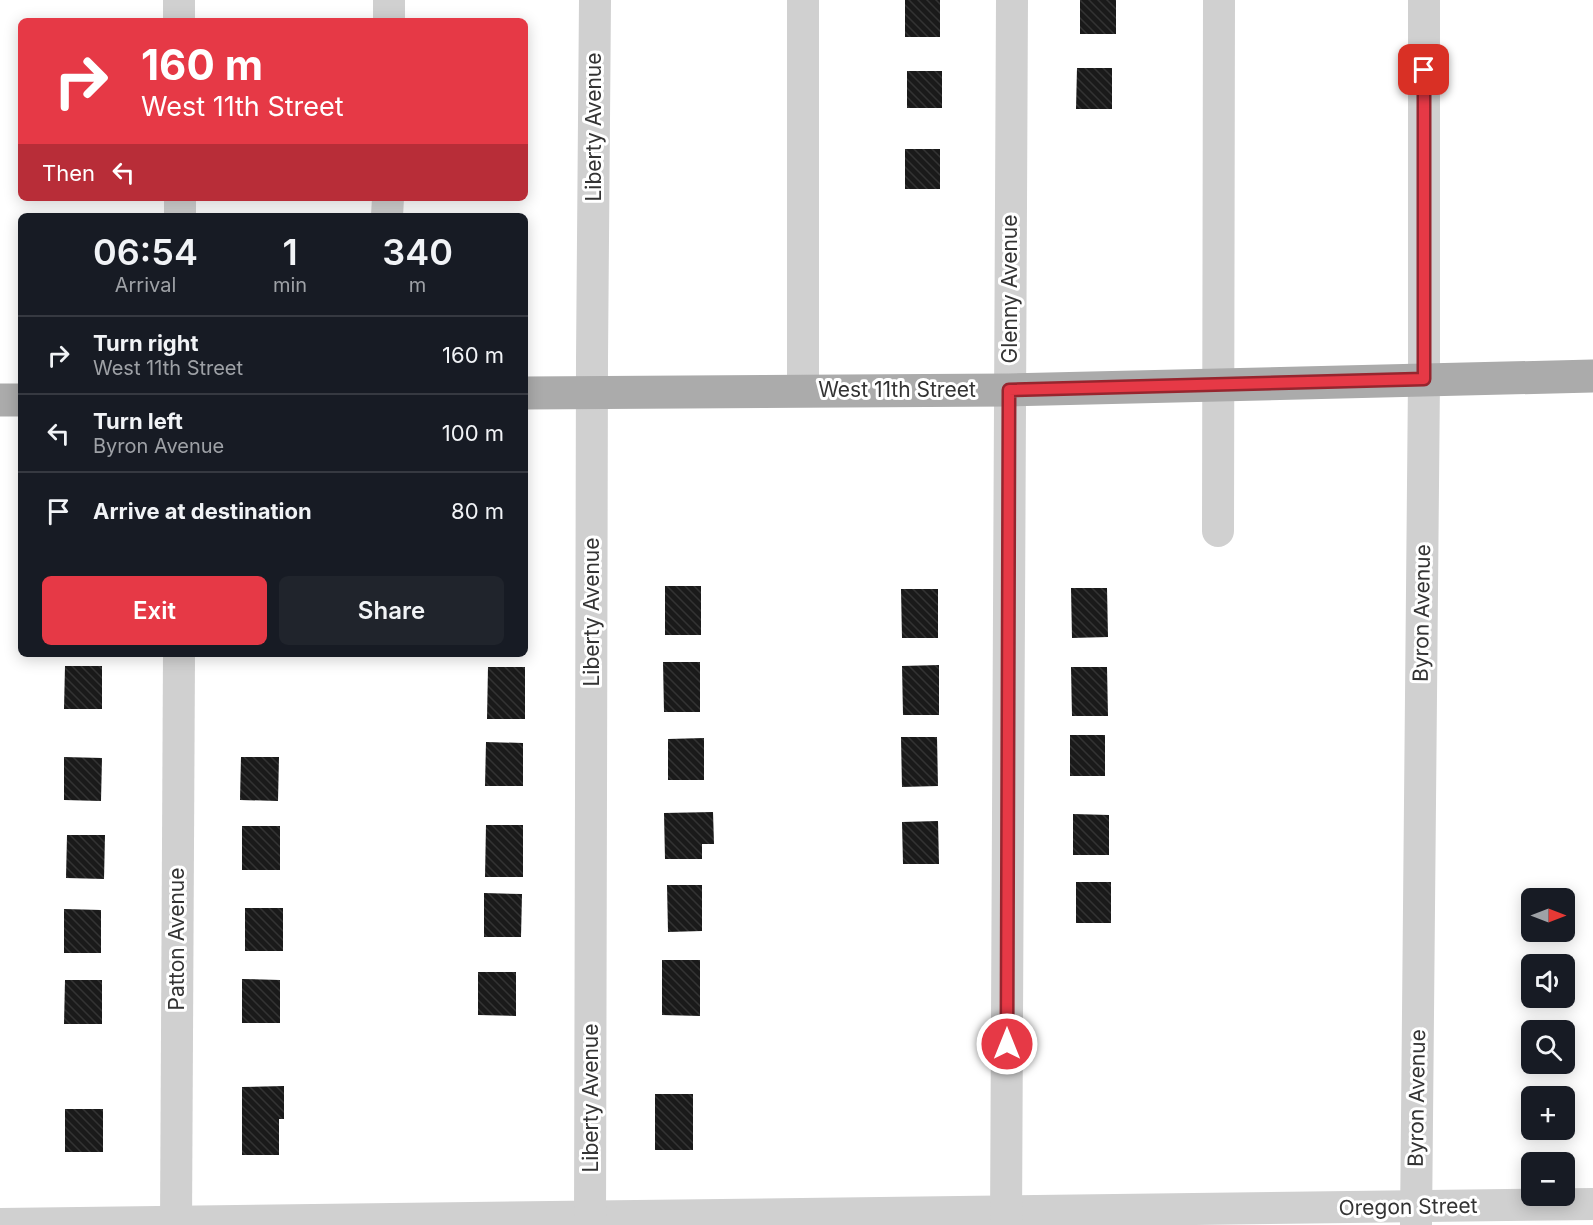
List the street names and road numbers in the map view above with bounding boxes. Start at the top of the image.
street label: Liberty Avenue [581,52,606,202]
street label: Glenny Avenue [997,215,1022,363]
street label: West 11th Street [818,377,976,402]
street label: Liberty Avenue [579,537,604,687]
street label: Byron Avenue [1408,544,1435,682]
street label: Patton Avenue [164,868,189,1010]
street label: Liberty Avenue [578,1023,603,1173]
street label: Byron Avenue [1403,1029,1430,1167]
street label: Oregon Street [1338,1193,1478,1220]

